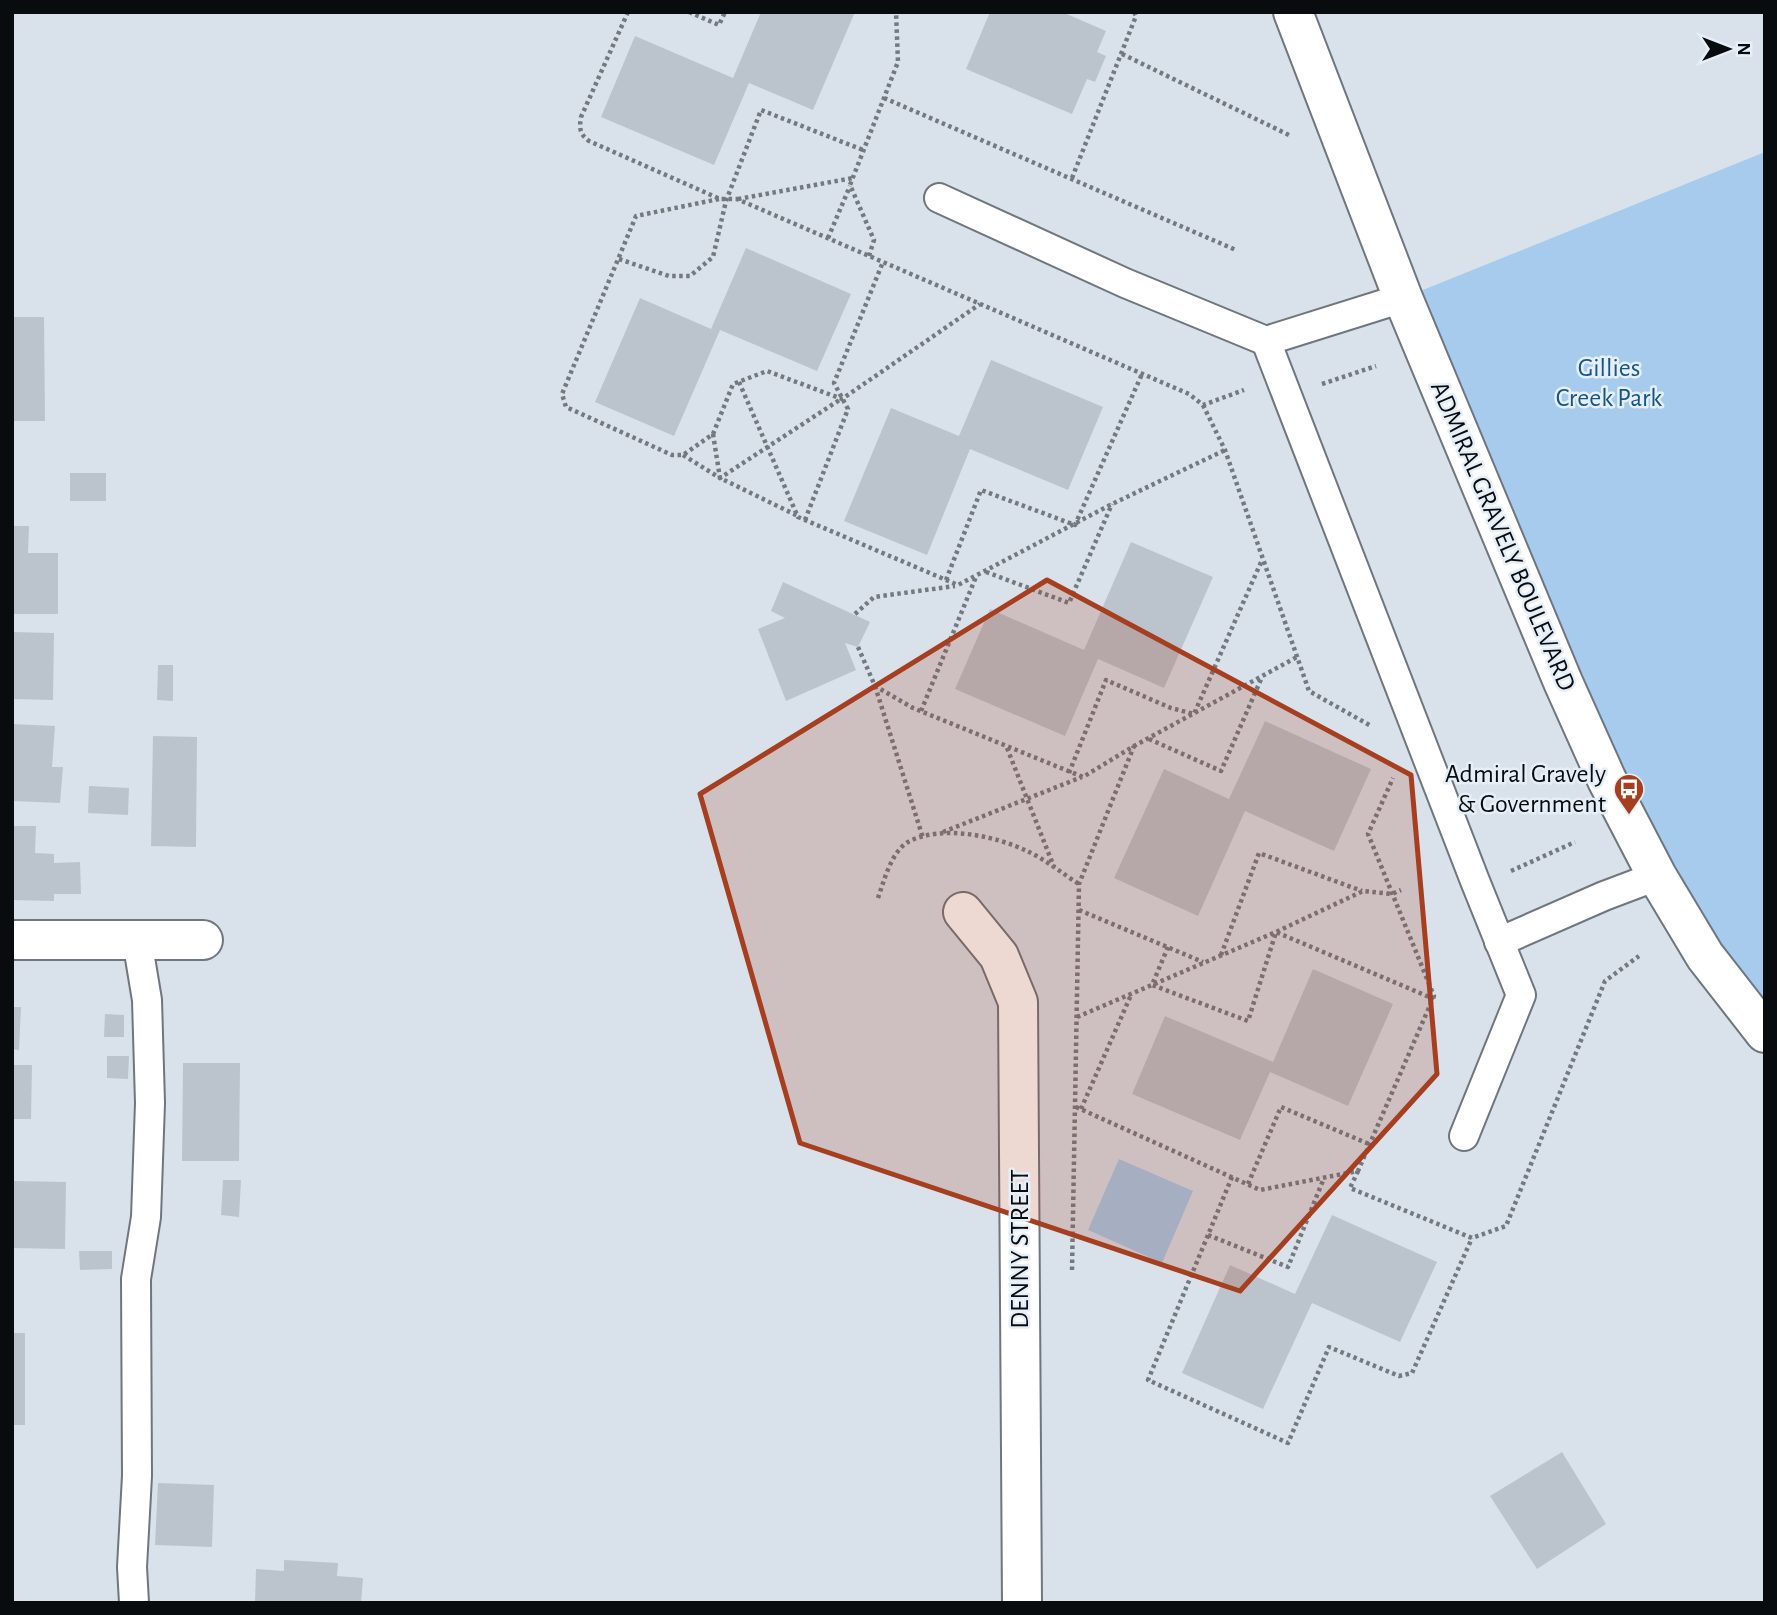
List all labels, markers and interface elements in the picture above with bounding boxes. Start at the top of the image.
north arrow [1693,14,1763,84]
text: N [1734,42,1753,56]
park label: Gillies Creek Park [1556,355,1662,411]
street label: ADMIRAL GRAVELY BOULEVARD [1426,377,1580,695]
place label: Admiral Gravely & Government [1445,761,1606,817]
bus stop icon: Admiral Gravely & Government [1612,772,1646,816]
street label: DENNY STREET [1007,1169,1033,1329]

